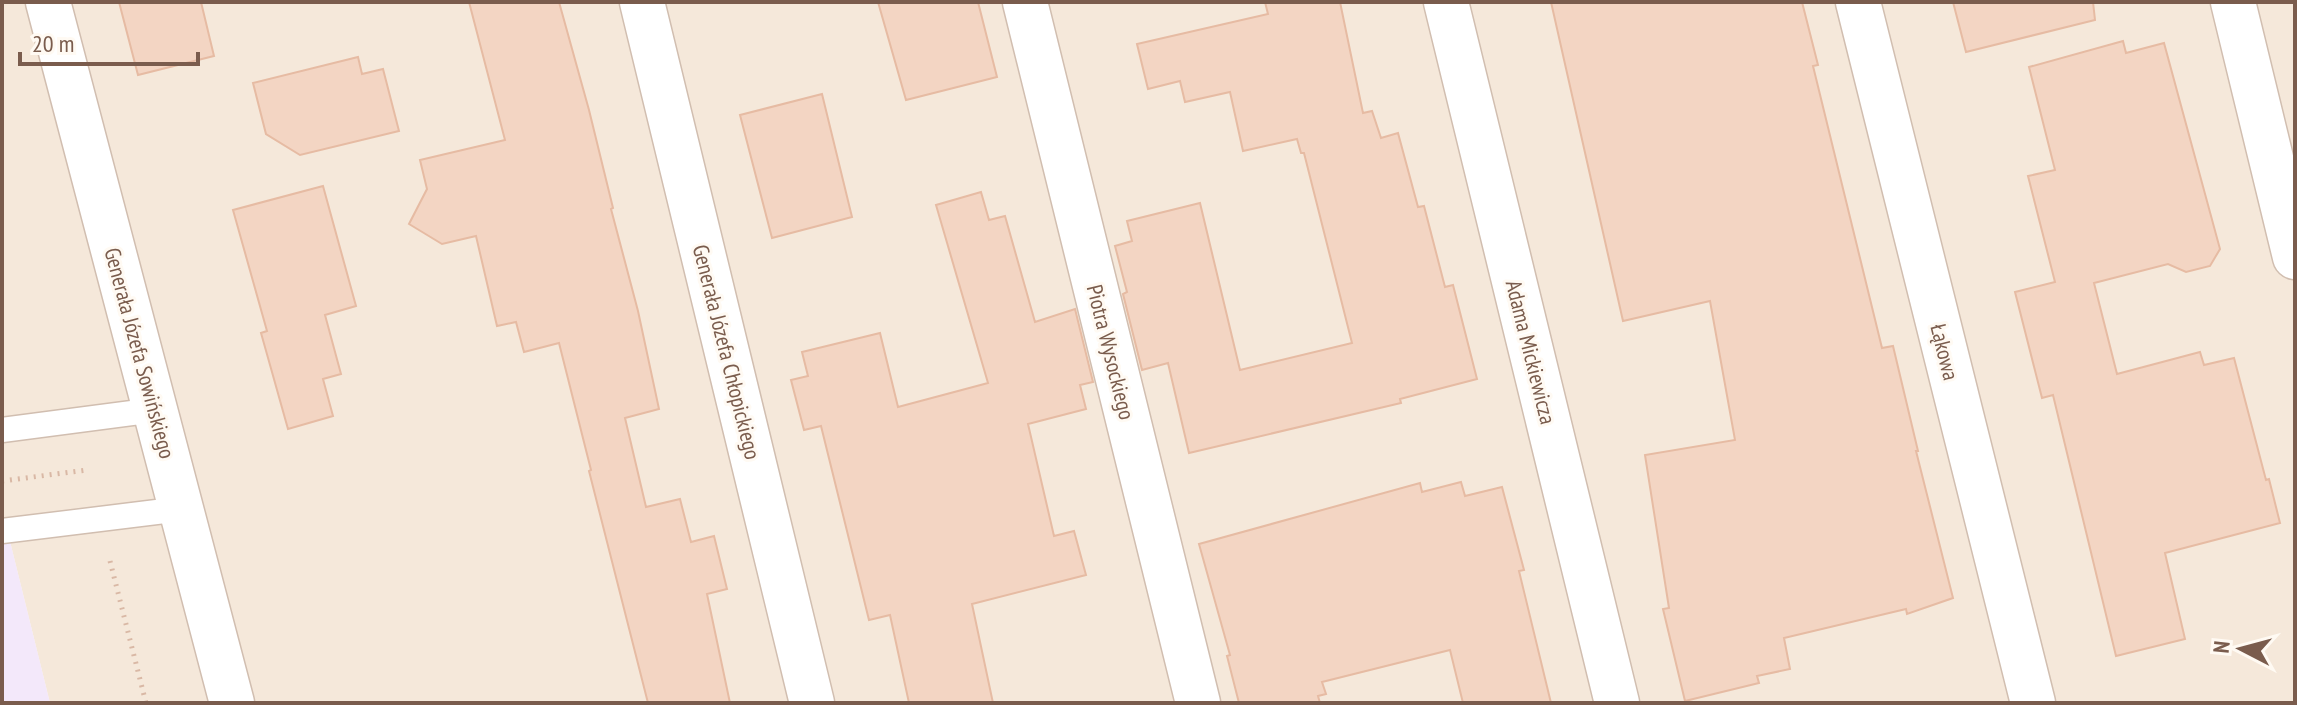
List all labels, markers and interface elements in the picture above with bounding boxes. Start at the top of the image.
scale bar [20,16,198,66]
text: 20 m [32,28,74,59]
street label: Generała Józefa Chłopickiego [687,242,767,462]
street label: Generała Józefa Sowińskiego [98,244,182,462]
street label: Adama Mickiewicza [1500,277,1562,427]
street label: Piotra Wysockiego [1081,282,1141,422]
street label: Łąkowa [1925,321,1965,383]
north arrow [2201,609,2281,689]
text: N [2207,640,2236,654]

